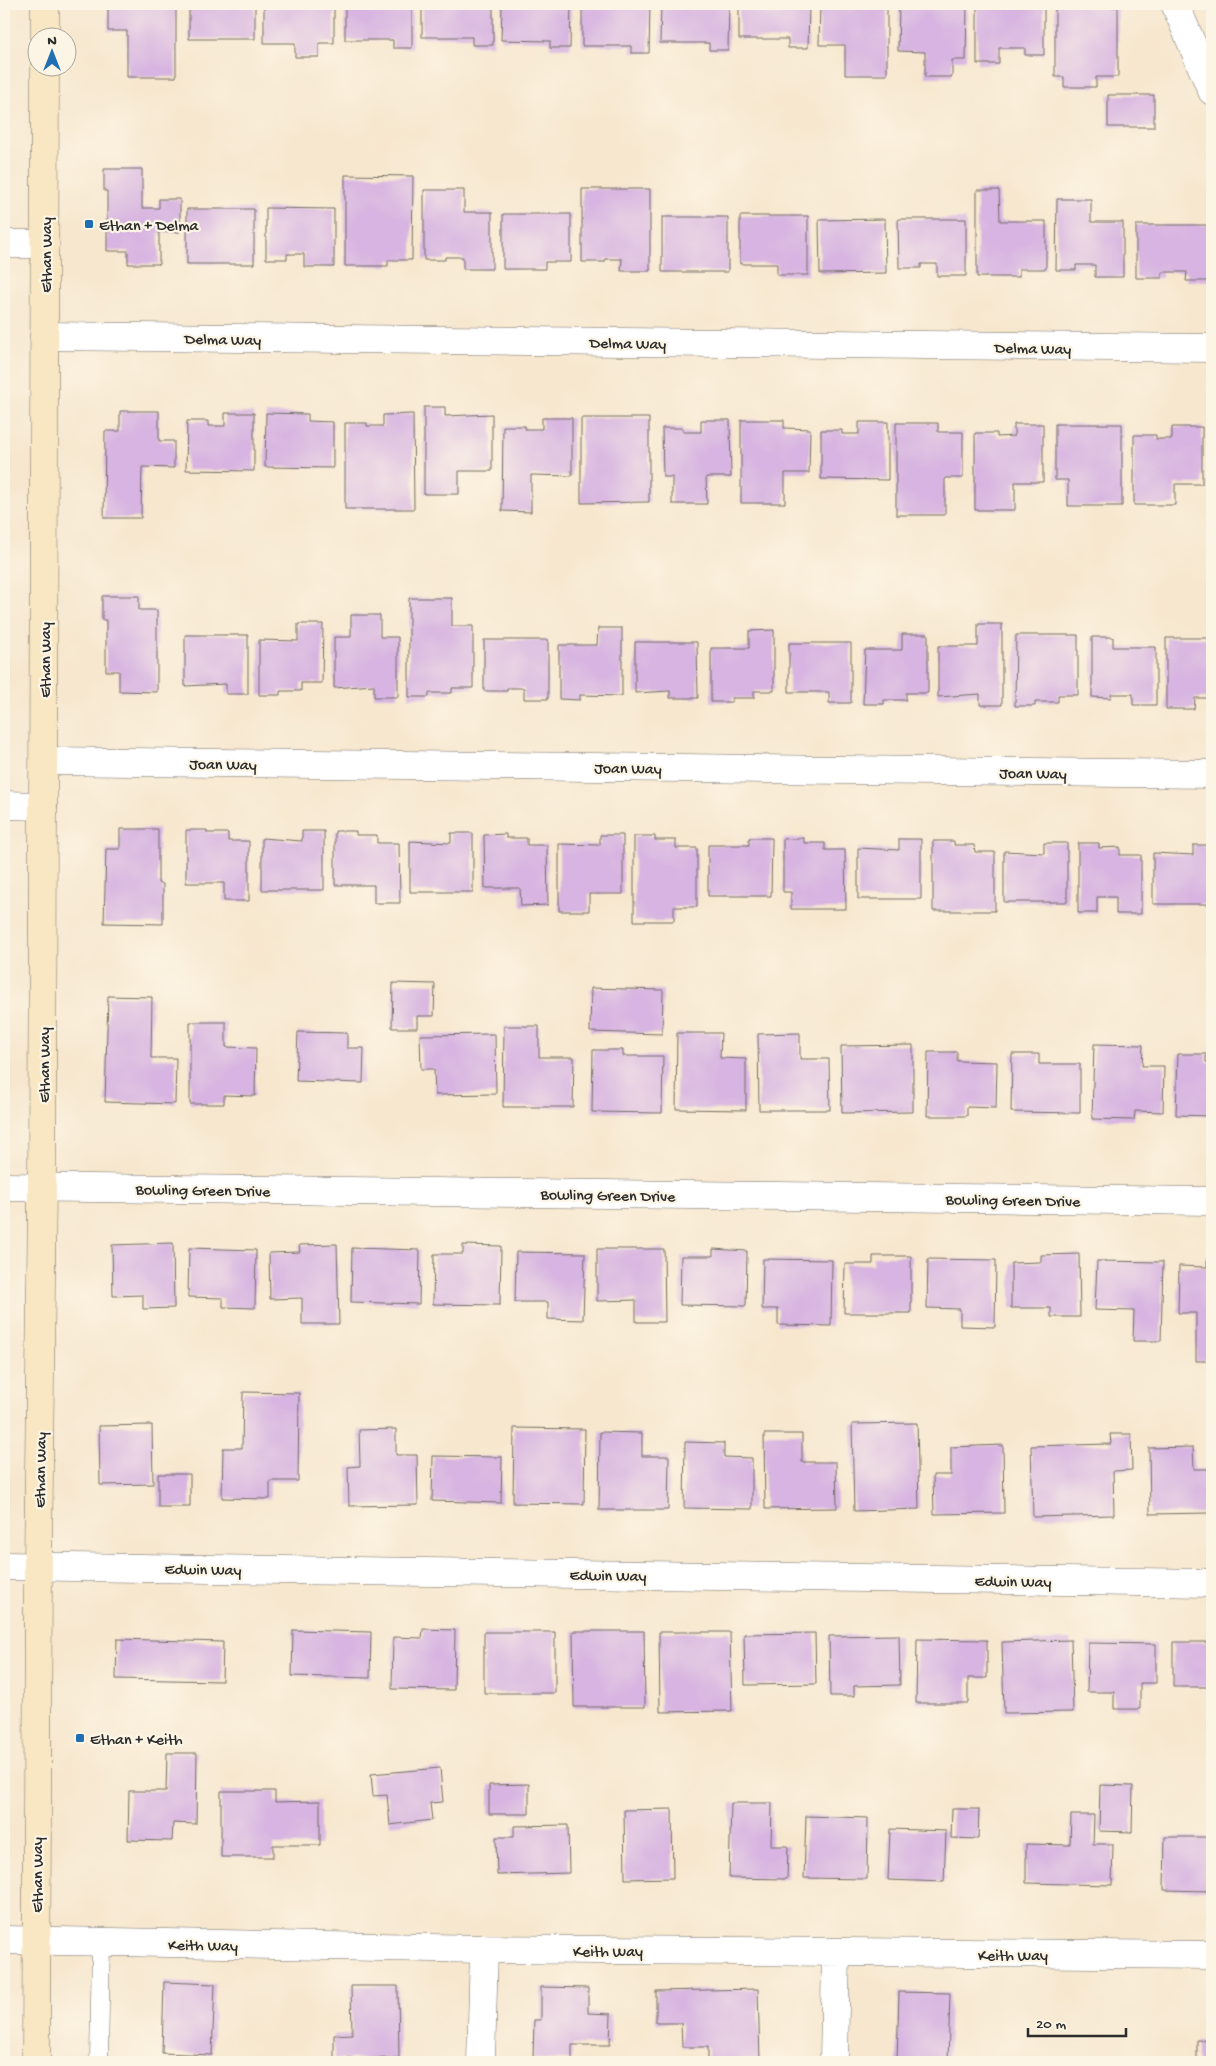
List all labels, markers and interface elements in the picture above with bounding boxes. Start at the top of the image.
north arrow [28,28,78,78]
text: N [47,33,57,50]
street label: Ethan Way [39,217,58,293]
marker: Ethan + Delma [83,218,95,230]
place label: Ethan + Delma [99,218,200,237]
street label: Delma Way [183,331,262,352]
street label: Delma Way [588,335,667,356]
street label: Delma Way [993,340,1072,361]
street label: Ethan Way [38,622,57,698]
street label: Joan Way [189,756,257,777]
street label: Joan Way [594,760,662,781]
street label: Joan Way [999,765,1067,786]
street label: Ethan Way [37,1027,56,1103]
street label: Bowling Green Drive [134,1182,271,1203]
street label: Bowling Green Drive [539,1187,676,1208]
street label: Bowling Green Drive [944,1192,1081,1213]
street label: Ethan Way [32,1432,53,1508]
street label: Edwin Way [164,1561,242,1582]
street label: Edwin Way [569,1567,647,1588]
street label: Edwin Way [974,1573,1052,1594]
marker: Ethan + Keith [74,1732,86,1744]
place label: Ethan + Keith [90,1732,183,1751]
street label: Ethan Way [30,1837,49,1913]
street label: Keith Way [168,1937,238,1958]
street label: Keith Way [573,1944,643,1963]
street label: Keith Way [978,1948,1048,1967]
scale bar [1028,2006,1126,2038]
text: 20 m [1036,2016,1066,2034]

